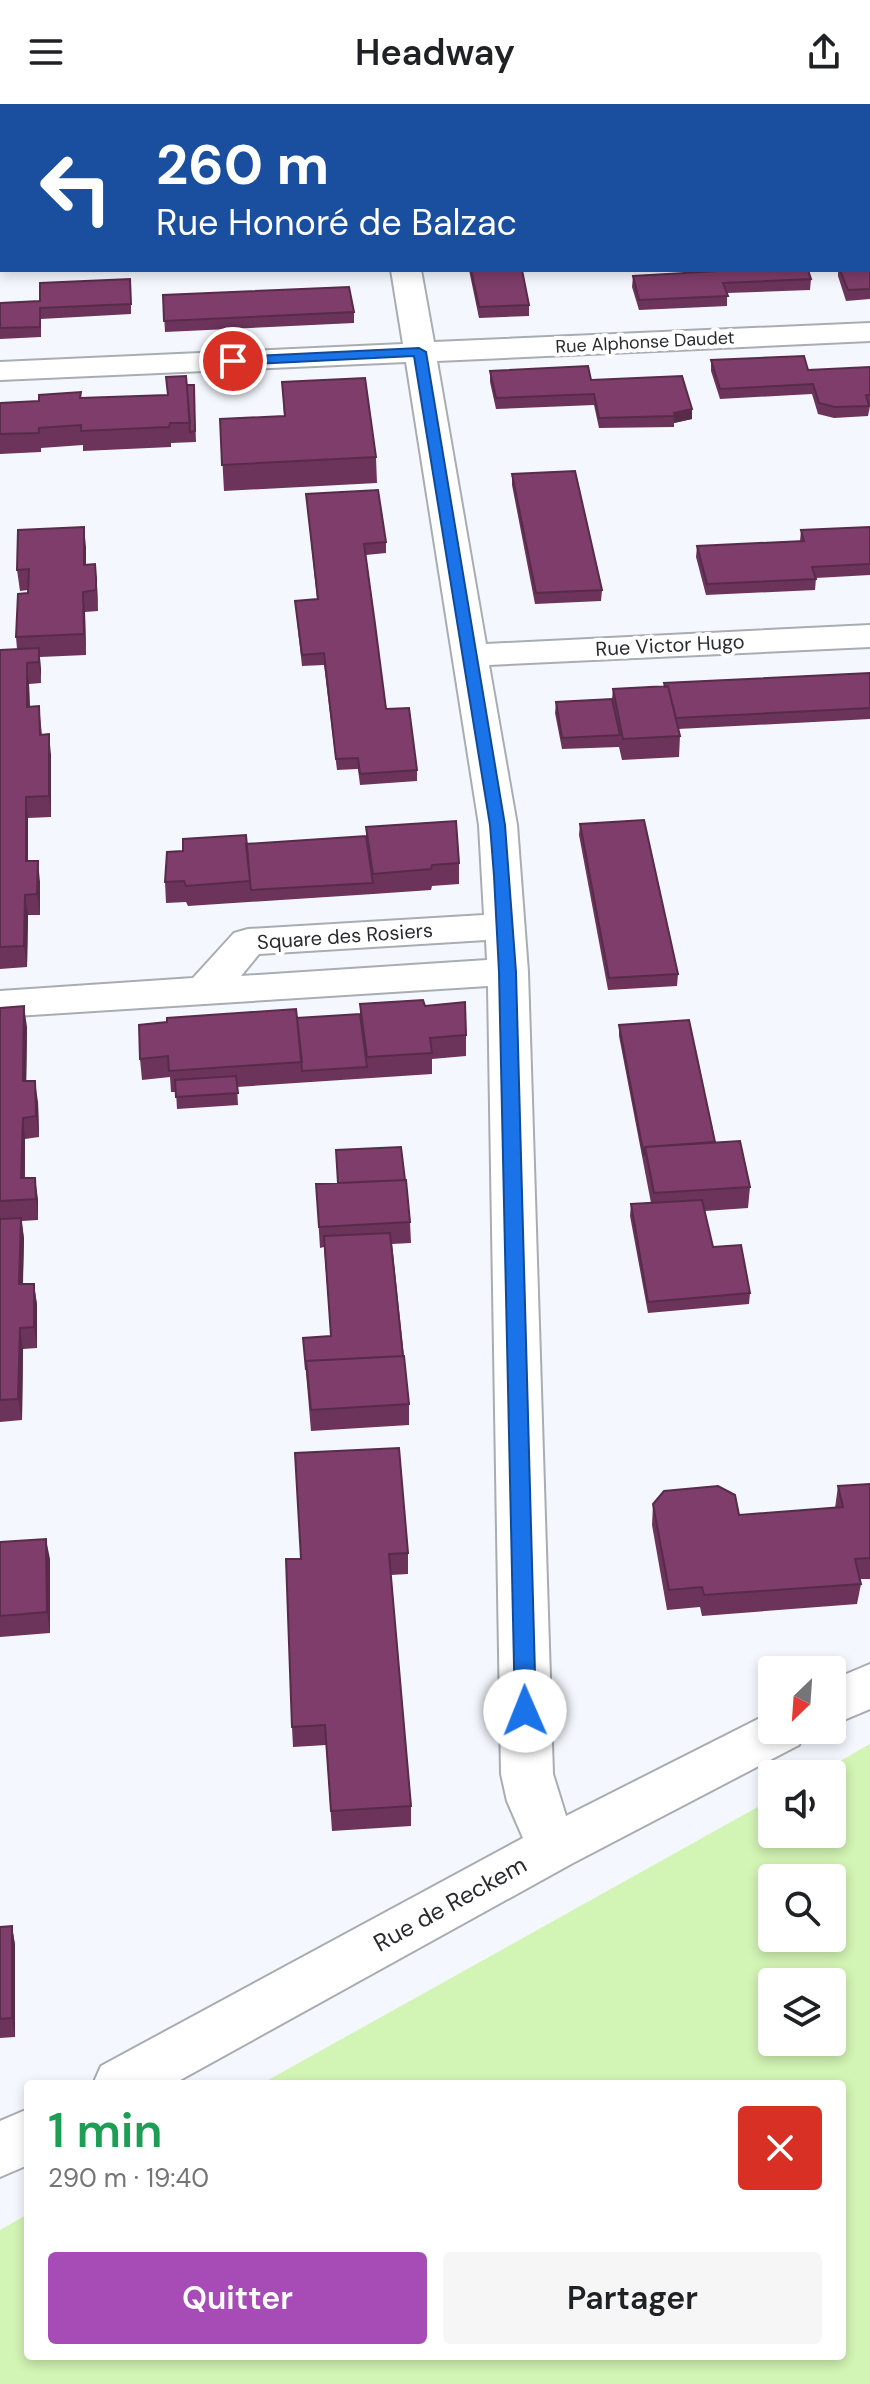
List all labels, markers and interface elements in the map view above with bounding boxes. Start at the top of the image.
text: Headway [355,29,515,76]
icon: menu [24,30,68,74]
icon: share [802,30,846,74]
text: 260 m [156,128,329,201]
icon: left [24,136,128,240]
text: Rue Honoré de Balzac [156,199,517,246]
street label: Rue Alphonse Daudet [555,325,735,359]
pin [199,327,267,395]
icon: arrive [211,339,255,383]
street label: Rue Victor Hugo [595,628,745,662]
street label: Square des Rosiers [256,917,434,955]
north arrow [758,1656,846,1744]
map controls [758,1656,846,2056]
position arrow [483,1669,567,1753]
button: sound [758,1760,846,1848]
street label: Rue de Reckem [368,1849,532,1958]
button: search [758,1864,846,1952]
button: layers [758,1968,846,2056]
text: 1 min [48,2099,163,2162]
button: close [738,2106,822,2190]
text: 290 m · 19:40 [48,2161,209,2195]
button: Quitter [48,2252,427,2344]
button: Partager [443,2252,822,2344]

